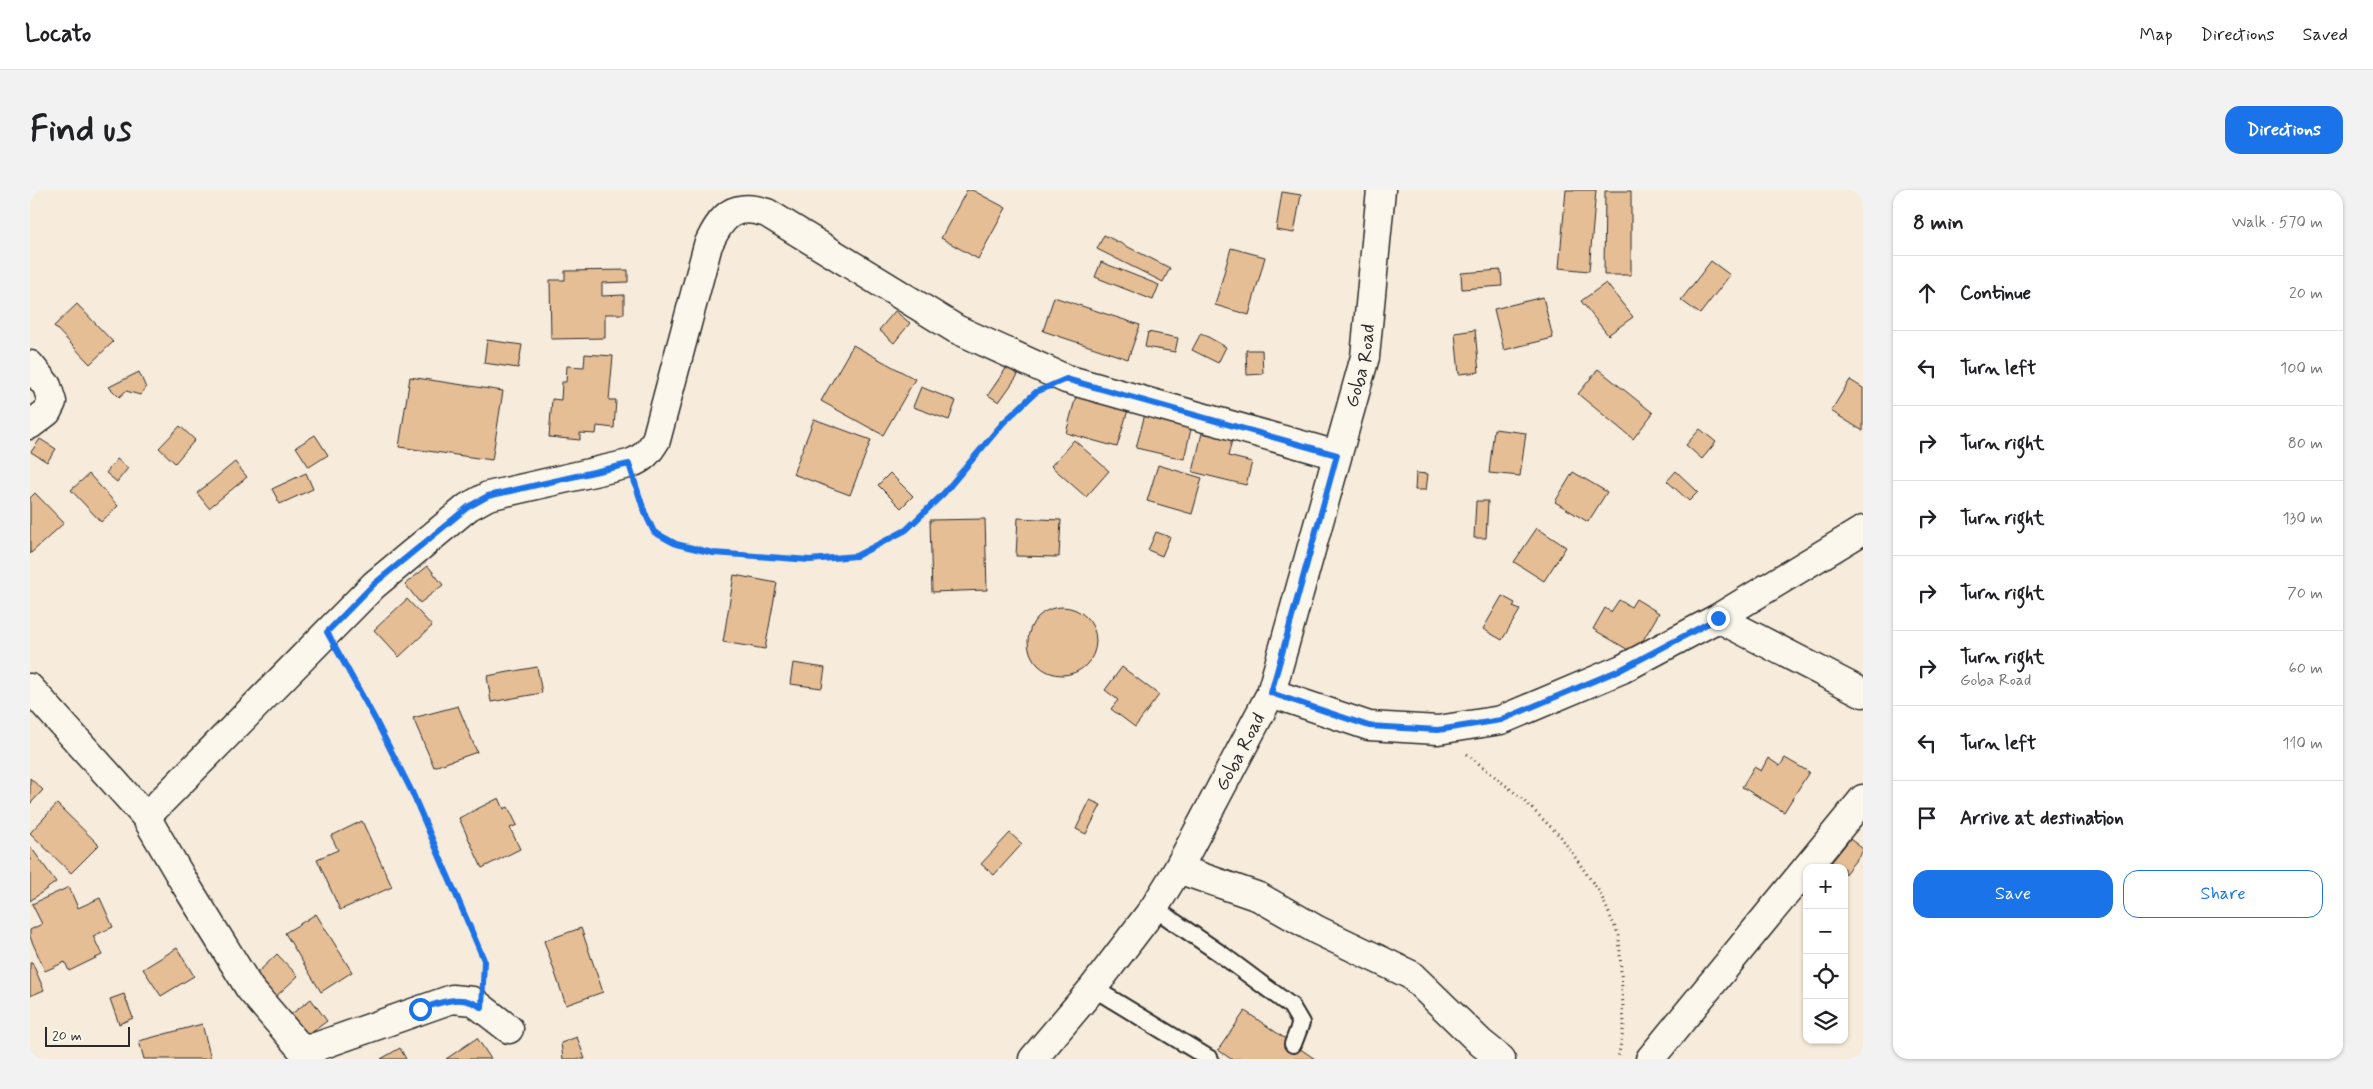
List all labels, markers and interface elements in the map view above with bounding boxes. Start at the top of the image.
text: Locato [25,19,91,50]
text: Map [2140,23,2173,47]
text: Directions [2201,23,2275,47]
text: Saved [2303,23,2348,47]
button: Directions [2225,106,2343,154]
text: Find us [30,107,132,153]
text: 8 min [1913,209,1964,237]
text: Walk · 570 m [2232,212,2323,233]
icon: ahead [1913,279,1941,307]
text: Continue [1960,281,2031,306]
text: 20 m [2289,283,2323,304]
street label: Goba Road [1339,323,1381,410]
icon: left [1913,354,1941,382]
text: Turn left [1960,356,2036,381]
text: 100 m [2280,358,2323,379]
icon: right [1913,429,1941,457]
text: Turn right [1960,431,2044,456]
text: 80 m [2288,433,2323,454]
icon: right [1913,504,1941,532]
text: Turn right [1960,506,2044,531]
text: 130 m [2282,508,2323,529]
icon: right [1913,579,1941,607]
text: Turn right [1960,581,2044,606]
text: 70 m [2287,583,2323,604]
route end [1707,607,1730,630]
text: Turn right [1960,645,2044,670]
icon: right [1913,654,1941,682]
text: 60 m [2289,658,2323,679]
text: Goba Road [1960,670,2031,691]
street label: Goba Road [1209,708,1271,795]
icon: left [1913,729,1941,757]
text: Turn left [1960,731,2036,756]
text: 110 m [2282,733,2323,754]
icon: arrive [1913,804,1941,832]
text: Arrive at destination [1960,806,2124,831]
map controls [1803,864,1848,1044]
button: + [1803,864,1848,909]
button: Save [1913,870,2113,918]
button: Share [2123,870,2323,918]
button: − [1803,909,1848,954]
button: locate [1803,954,1848,999]
route start [409,998,432,1021]
button: layers [1803,999,1848,1044]
scale bar [45,1024,130,1047]
text: 20 m [52,1027,82,1045]

